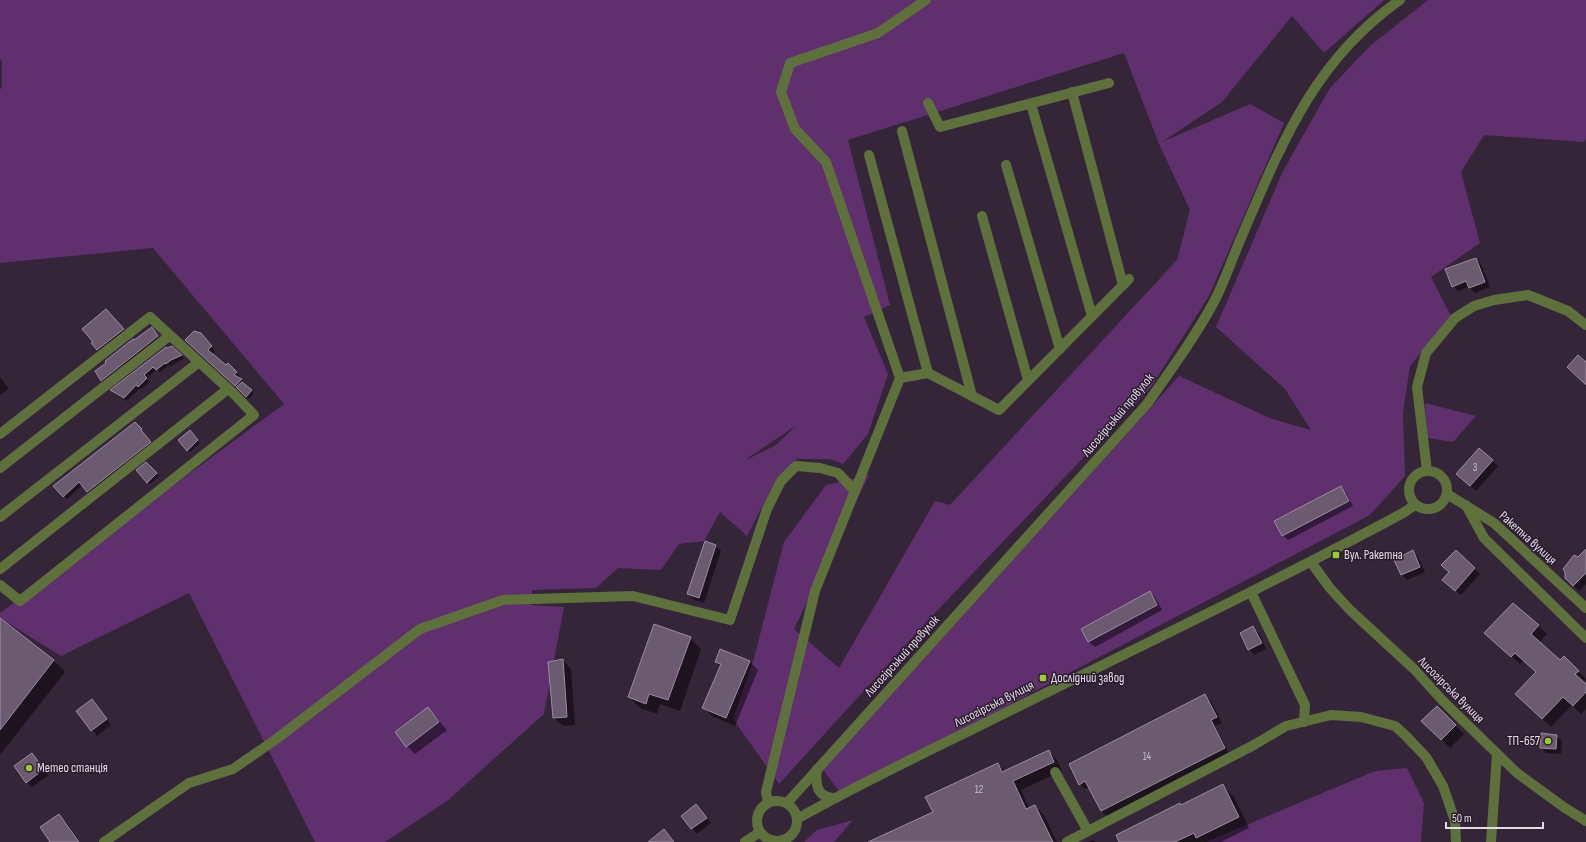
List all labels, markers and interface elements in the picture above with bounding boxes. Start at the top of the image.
street label: Лисогірський провулок [1078,370,1158,461]
house number: 3 [1473,461,1478,474]
street label: Ракетна вулиця [1496,508,1560,568]
place label: Вул. Ракетна [1344,547,1403,563]
marker: Вул. Ракетна [1331,550,1341,560]
street label: Лисогірський провулок [861,612,943,701]
street label: Лисогірська вулиця [1414,653,1487,726]
place label: Дослідний завод [1051,670,1124,686]
marker: Дослідний завод [1038,673,1048,683]
street label: Лисогірська вулиця [951,677,1036,731]
place label: ТП-657 [1507,733,1541,749]
marker: ТП-657 [1543,736,1553,746]
house number: 14 [1143,750,1152,763]
place label: Метео станція [37,760,108,776]
marker: Метео станція [24,763,34,773]
house number: 12 [975,783,984,796]
scale bar [1446,804,1543,830]
text: 50 m [1452,811,1472,826]

